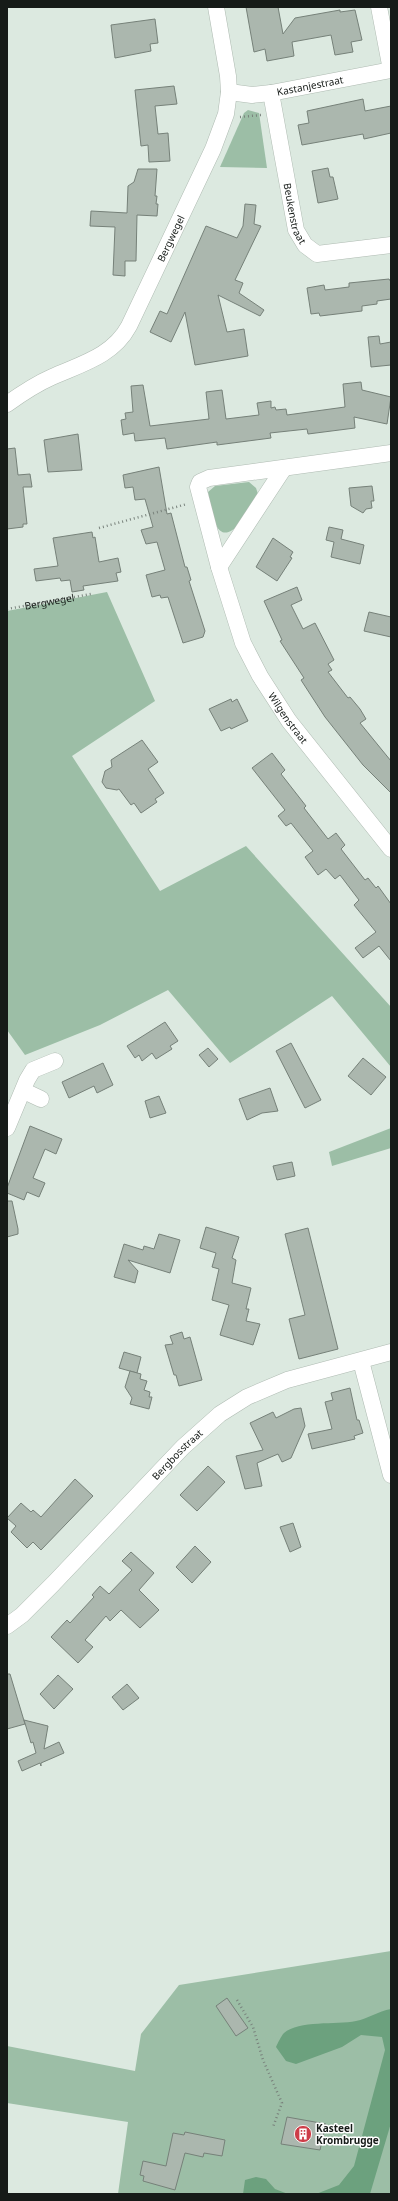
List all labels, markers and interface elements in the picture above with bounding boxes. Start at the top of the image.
street label: Kastanjestraat [276,72,345,99]
street label: Beukenstraat [281,182,310,247]
street label: Bergwegel [154,213,188,264]
street label: Bergwegel [23,590,75,613]
street label: Wilgenstraat [265,690,311,747]
street label: Bergbosstraat [149,1426,206,1483]
place label: Kasteel Krombrugge [316,2121,379,2147]
building icon: Kasteel Krombrugge [293,2124,313,2144]

